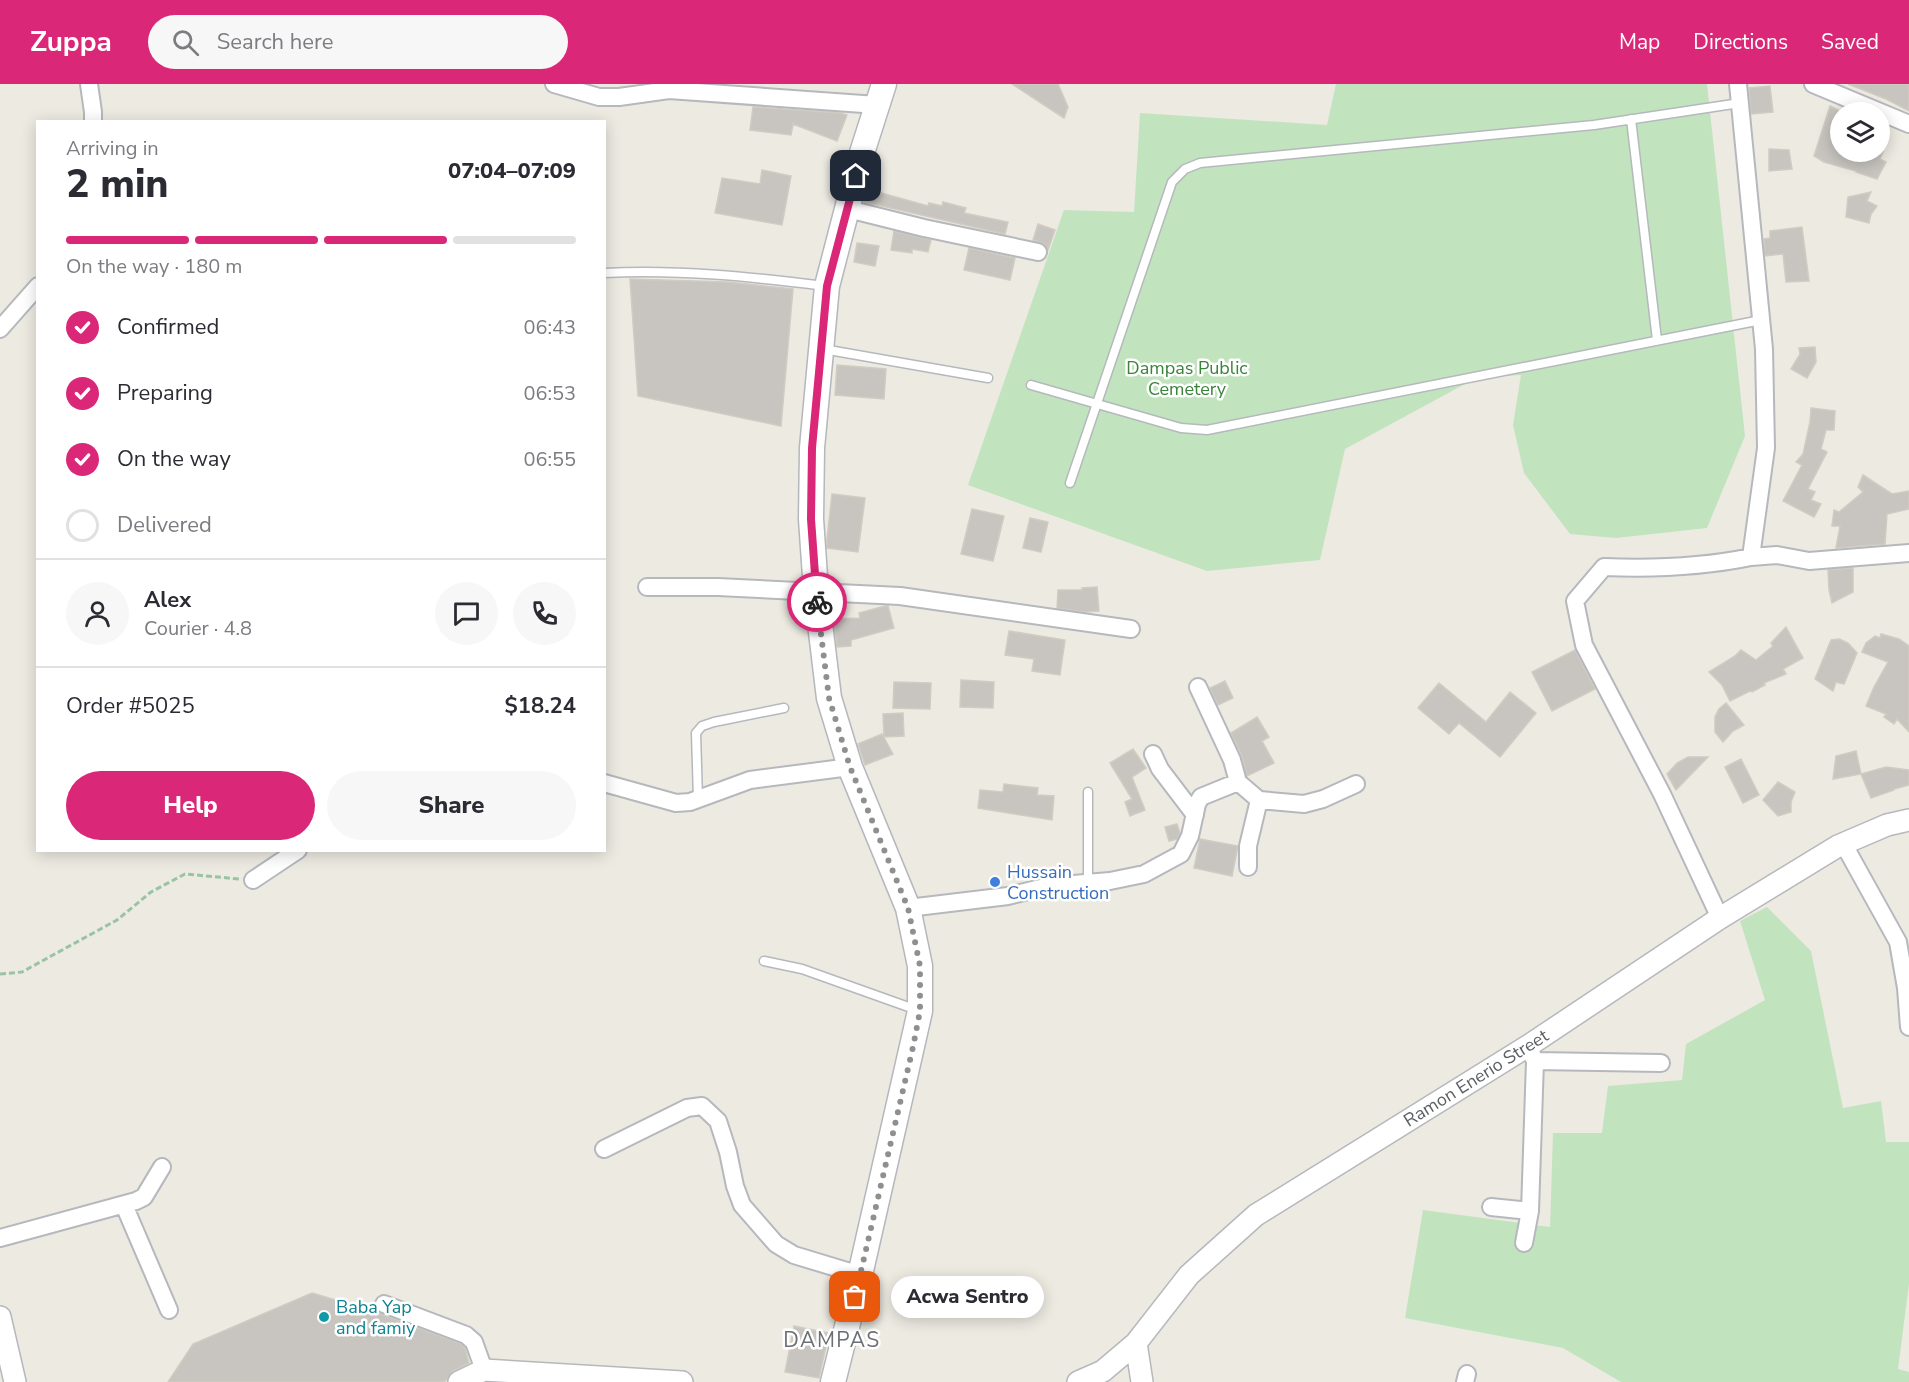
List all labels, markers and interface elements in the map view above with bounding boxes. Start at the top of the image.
search box [148,15,568,69]
text: Zuppa [30,23,112,61]
icon: search [169,26,202,59]
text: Search here [217,27,333,57]
text: Map [1619,28,1660,56]
text: Directions [1693,28,1788,56]
text: Saved [1821,28,1879,56]
map controls [1830,102,1890,162]
button: layers [1830,102,1890,162]
text: Arriving in [66,135,159,162]
pin [830,150,881,201]
text: 07:04–07:09 [448,156,576,186]
text: 2 min [66,158,169,211]
icon: home [839,159,872,192]
text: On the way · 180 m [66,253,242,280]
icon: check [66,311,99,344]
text: Confirmed [117,312,219,342]
text: 06:43 [523,314,576,341]
park label: Dampas Public Cemetery [1126,356,1248,401]
icon: check [66,377,99,410]
text: Preparing [117,378,213,408]
text: 06:53 [523,380,576,407]
icon: check [66,443,99,476]
text: On the way [117,444,231,474]
text: 06:55 [523,446,576,473]
text: Delivered [117,510,212,540]
courier [787,572,847,632]
button: person [66,582,129,645]
button: chat [435,582,498,645]
button: phone [513,582,576,645]
text: Alex [144,585,191,615]
icon: bike [801,586,834,619]
text: Courier · 4.8 [144,615,252,642]
text: Order #5025 [66,691,195,721]
text: $18.24 [505,691,576,721]
button: Help [66,771,315,840]
button: Share [327,771,576,840]
place label: Hussain Construction [1007,860,1109,905]
marker: Hussain Construction [988,875,1002,889]
street label: Ramon Enerio Street [1399,1023,1554,1132]
pin [829,1271,880,1322]
callout: Acwa Sentro [891,1276,1044,1318]
icon: bag [838,1280,871,1313]
text: Acwa Sentro [906,1283,1029,1310]
place label: Baba Yap and famiy [336,1295,416,1340]
marker: Baba Yap and famiy [317,1310,331,1324]
district label: DAMPAS [783,1326,881,1354]

